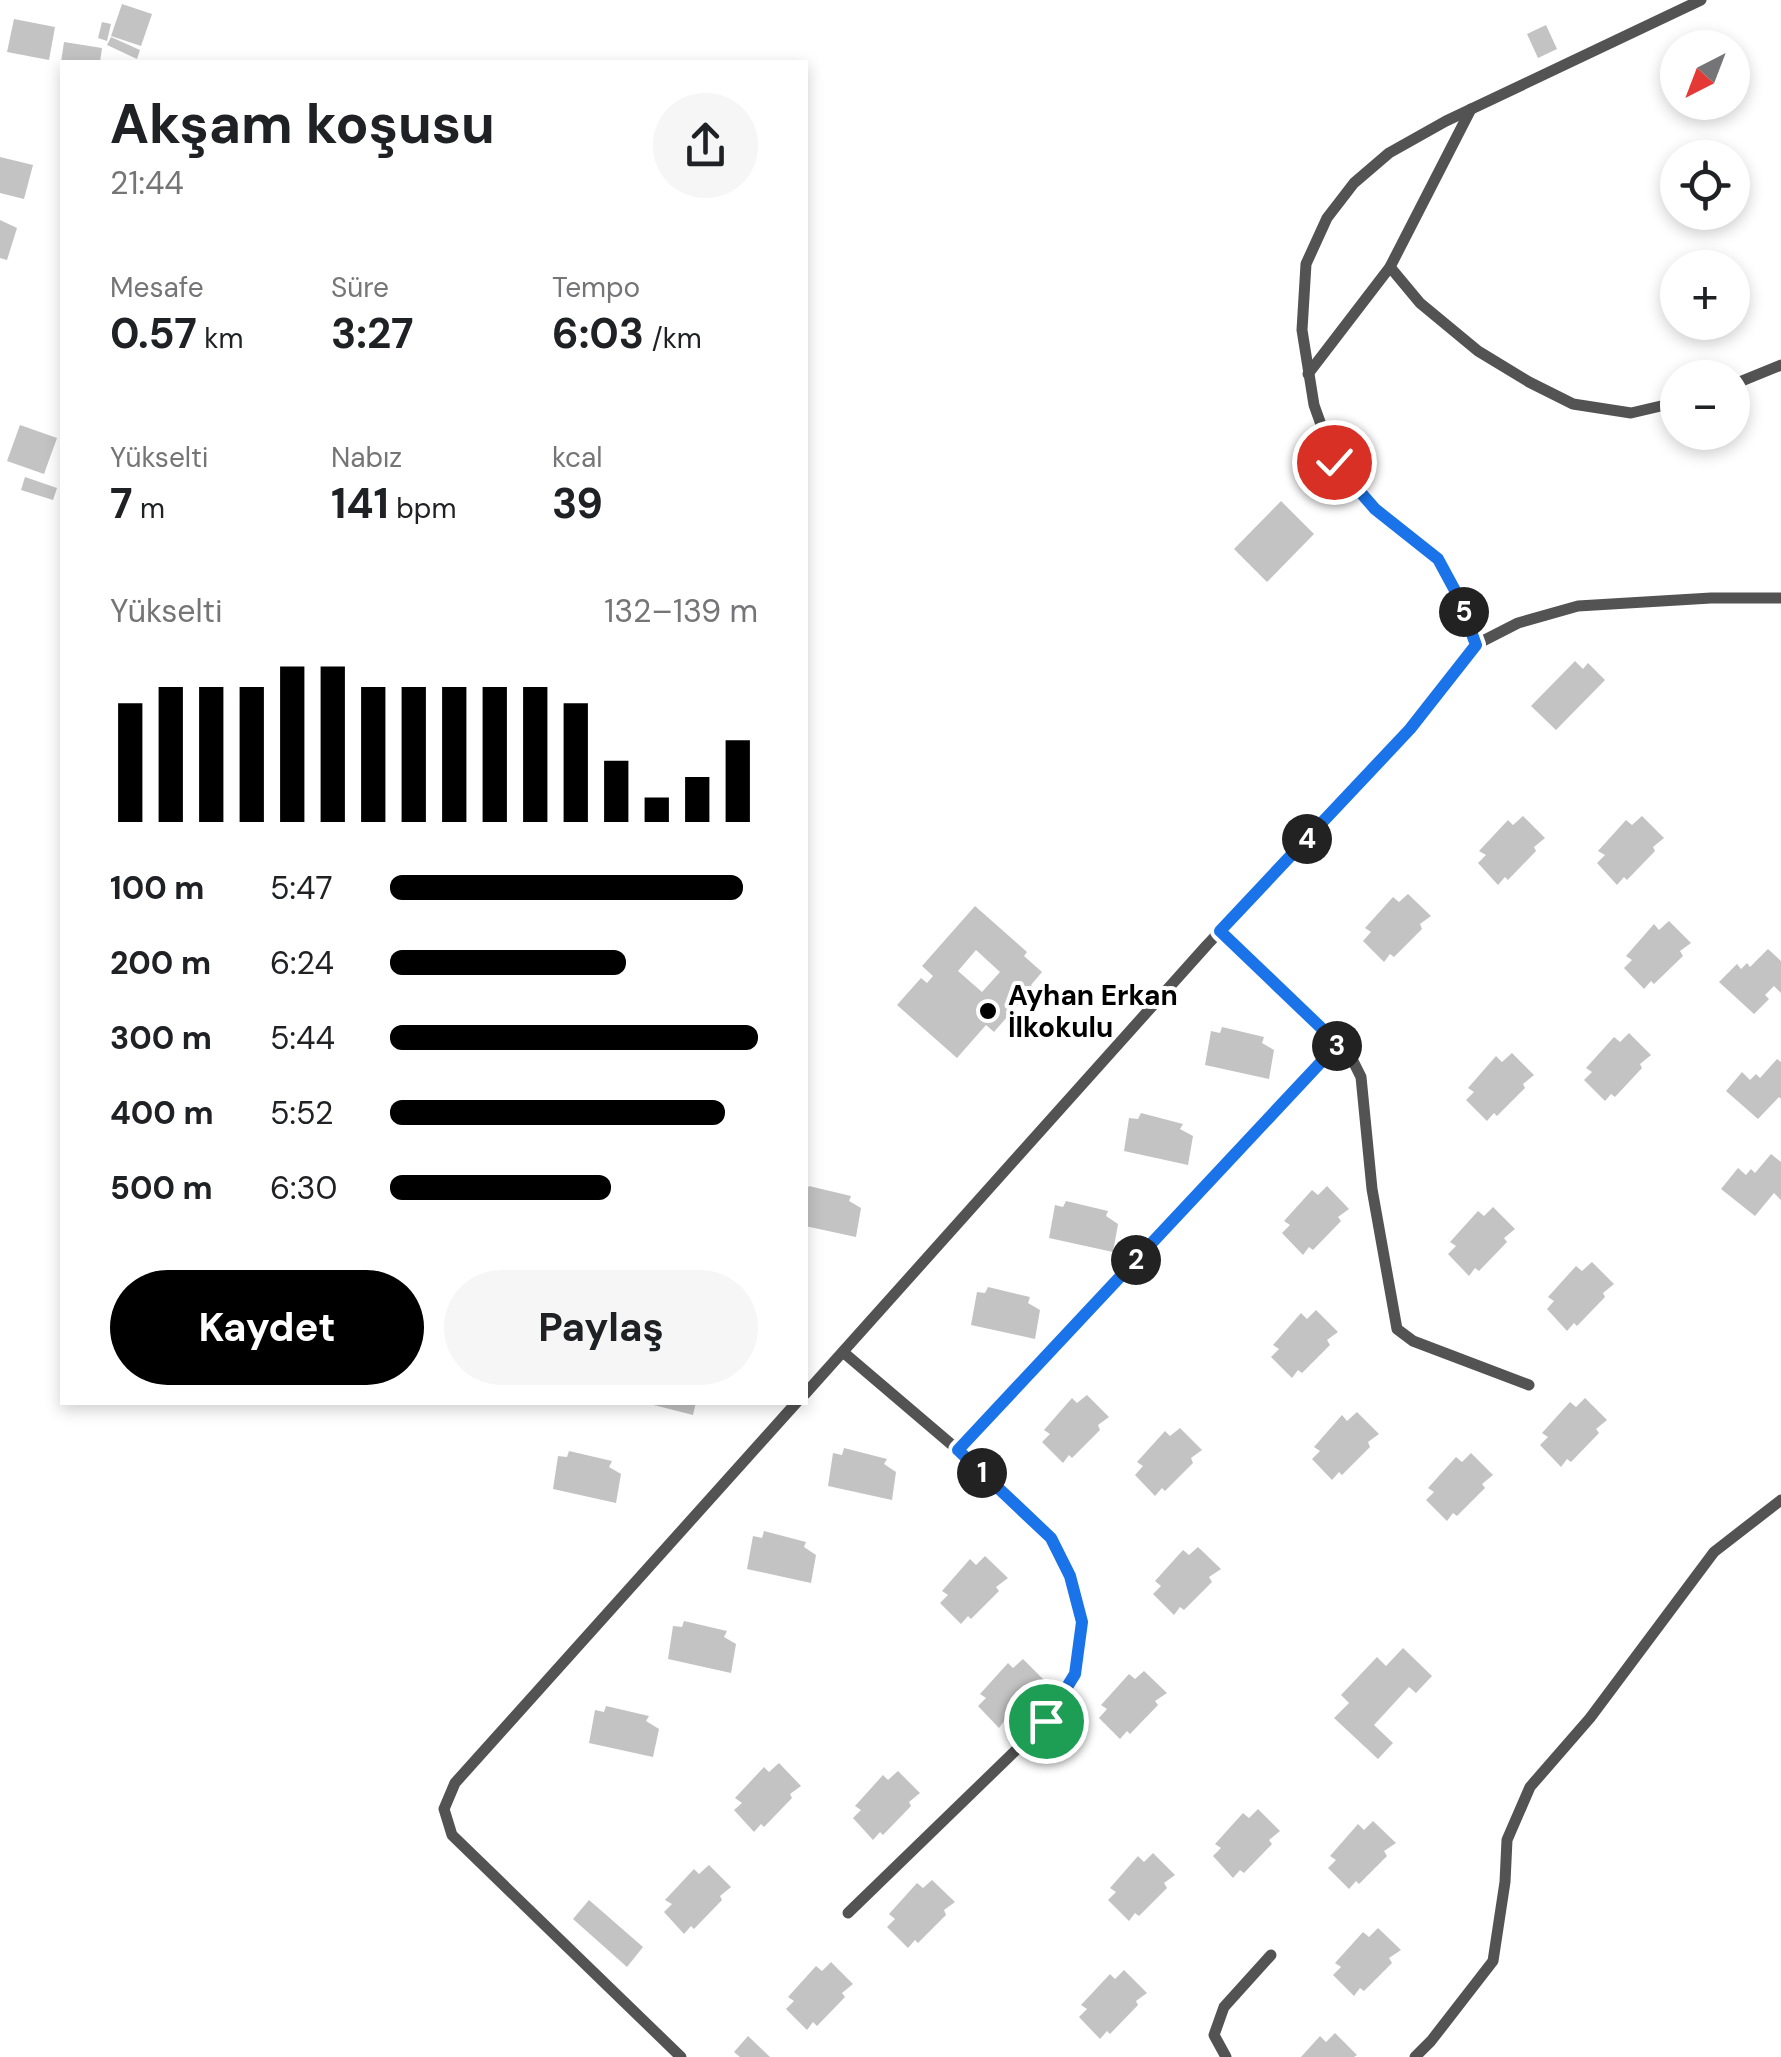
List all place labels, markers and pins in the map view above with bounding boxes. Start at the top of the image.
pin [1292,420,1377,505]
pin: 5 [1439,587,1489,637]
pin: 4 [1282,814,1332,864]
place label: Ayhan Erkan İlkokulu [1008,977,1178,1046]
marker: Ayhan Erkan İlkokulu [977,1000,999,1022]
pin: 3 [1312,1021,1362,1071]
pin: 2 [1111,1235,1161,1285]
pin: 1 [957,1448,1007,1498]
pin [1004,1679,1089,1764]

